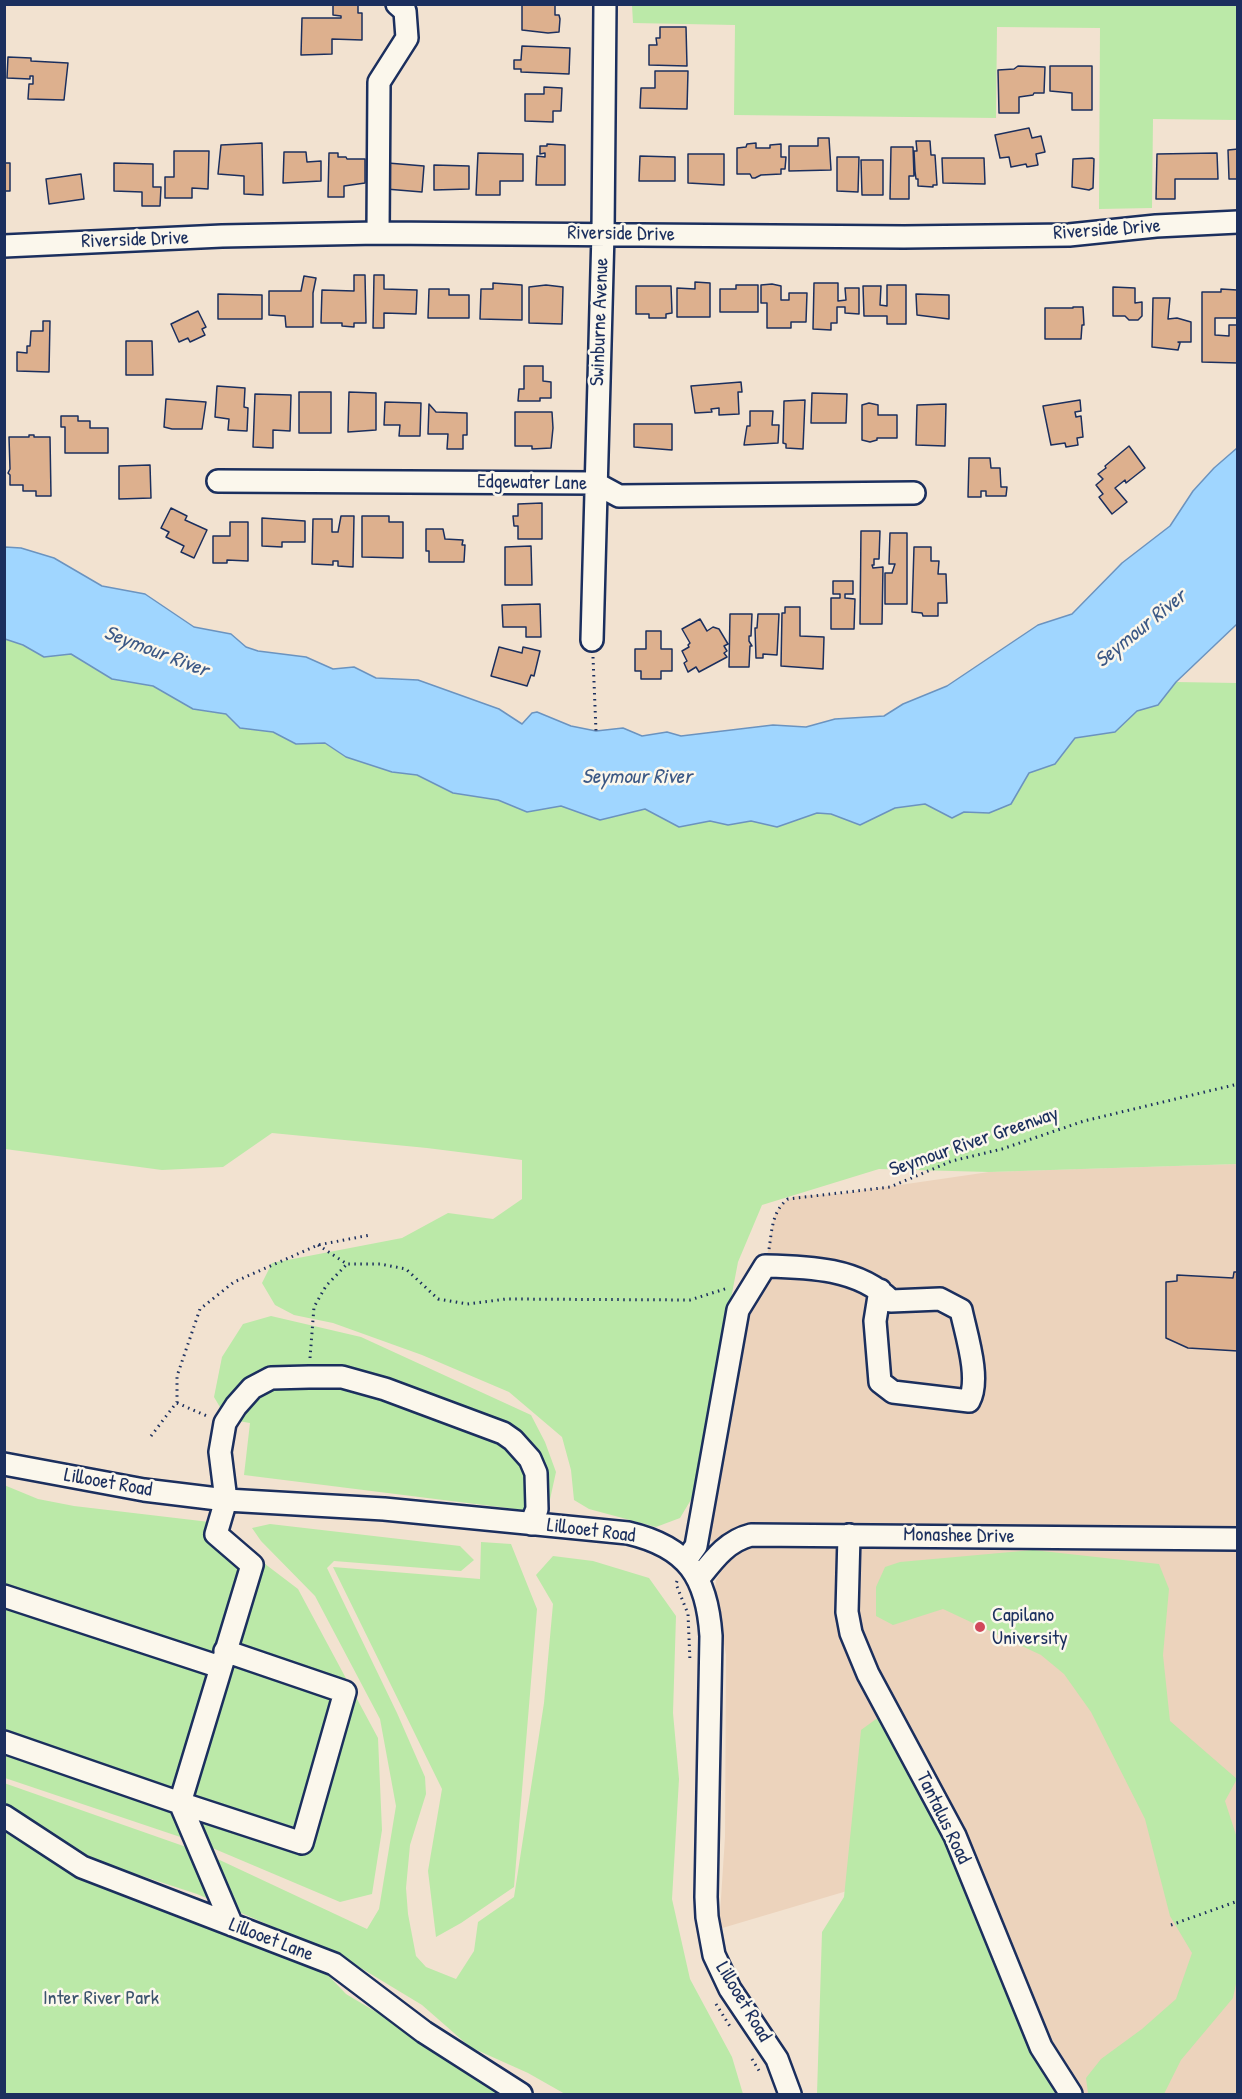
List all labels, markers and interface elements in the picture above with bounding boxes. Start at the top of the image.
street label: Riverside Drive [1053,214,1161,246]
street label: Riverside Drive [567,221,675,247]
street label: Riverside Drive [81,226,189,254]
street label: Swinburne Avenue [586,258,614,386]
street label: Edgewater Lane [477,470,587,496]
water label: Seymour River [1090,585,1192,673]
water label: Seymour River [100,621,212,683]
water label: Seymour River [582,764,692,790]
street label: Seymour River Greenway [886,1102,1062,1182]
street label: Lillooet Road [62,1463,154,1503]
street label: Lillooet Road [545,1514,637,1548]
street label: Monashee Drive [903,1523,1015,1549]
place label: Capilano University [992,1604,1068,1651]
marker: Capilano University [973,1620,987,1634]
street label: Tantalus Road [910,1768,976,1868]
street label: Lillooet Lane [225,1913,317,1967]
street label: Lillooet Road [710,1958,776,2046]
park label: Inter River Park [43,1987,159,2011]

